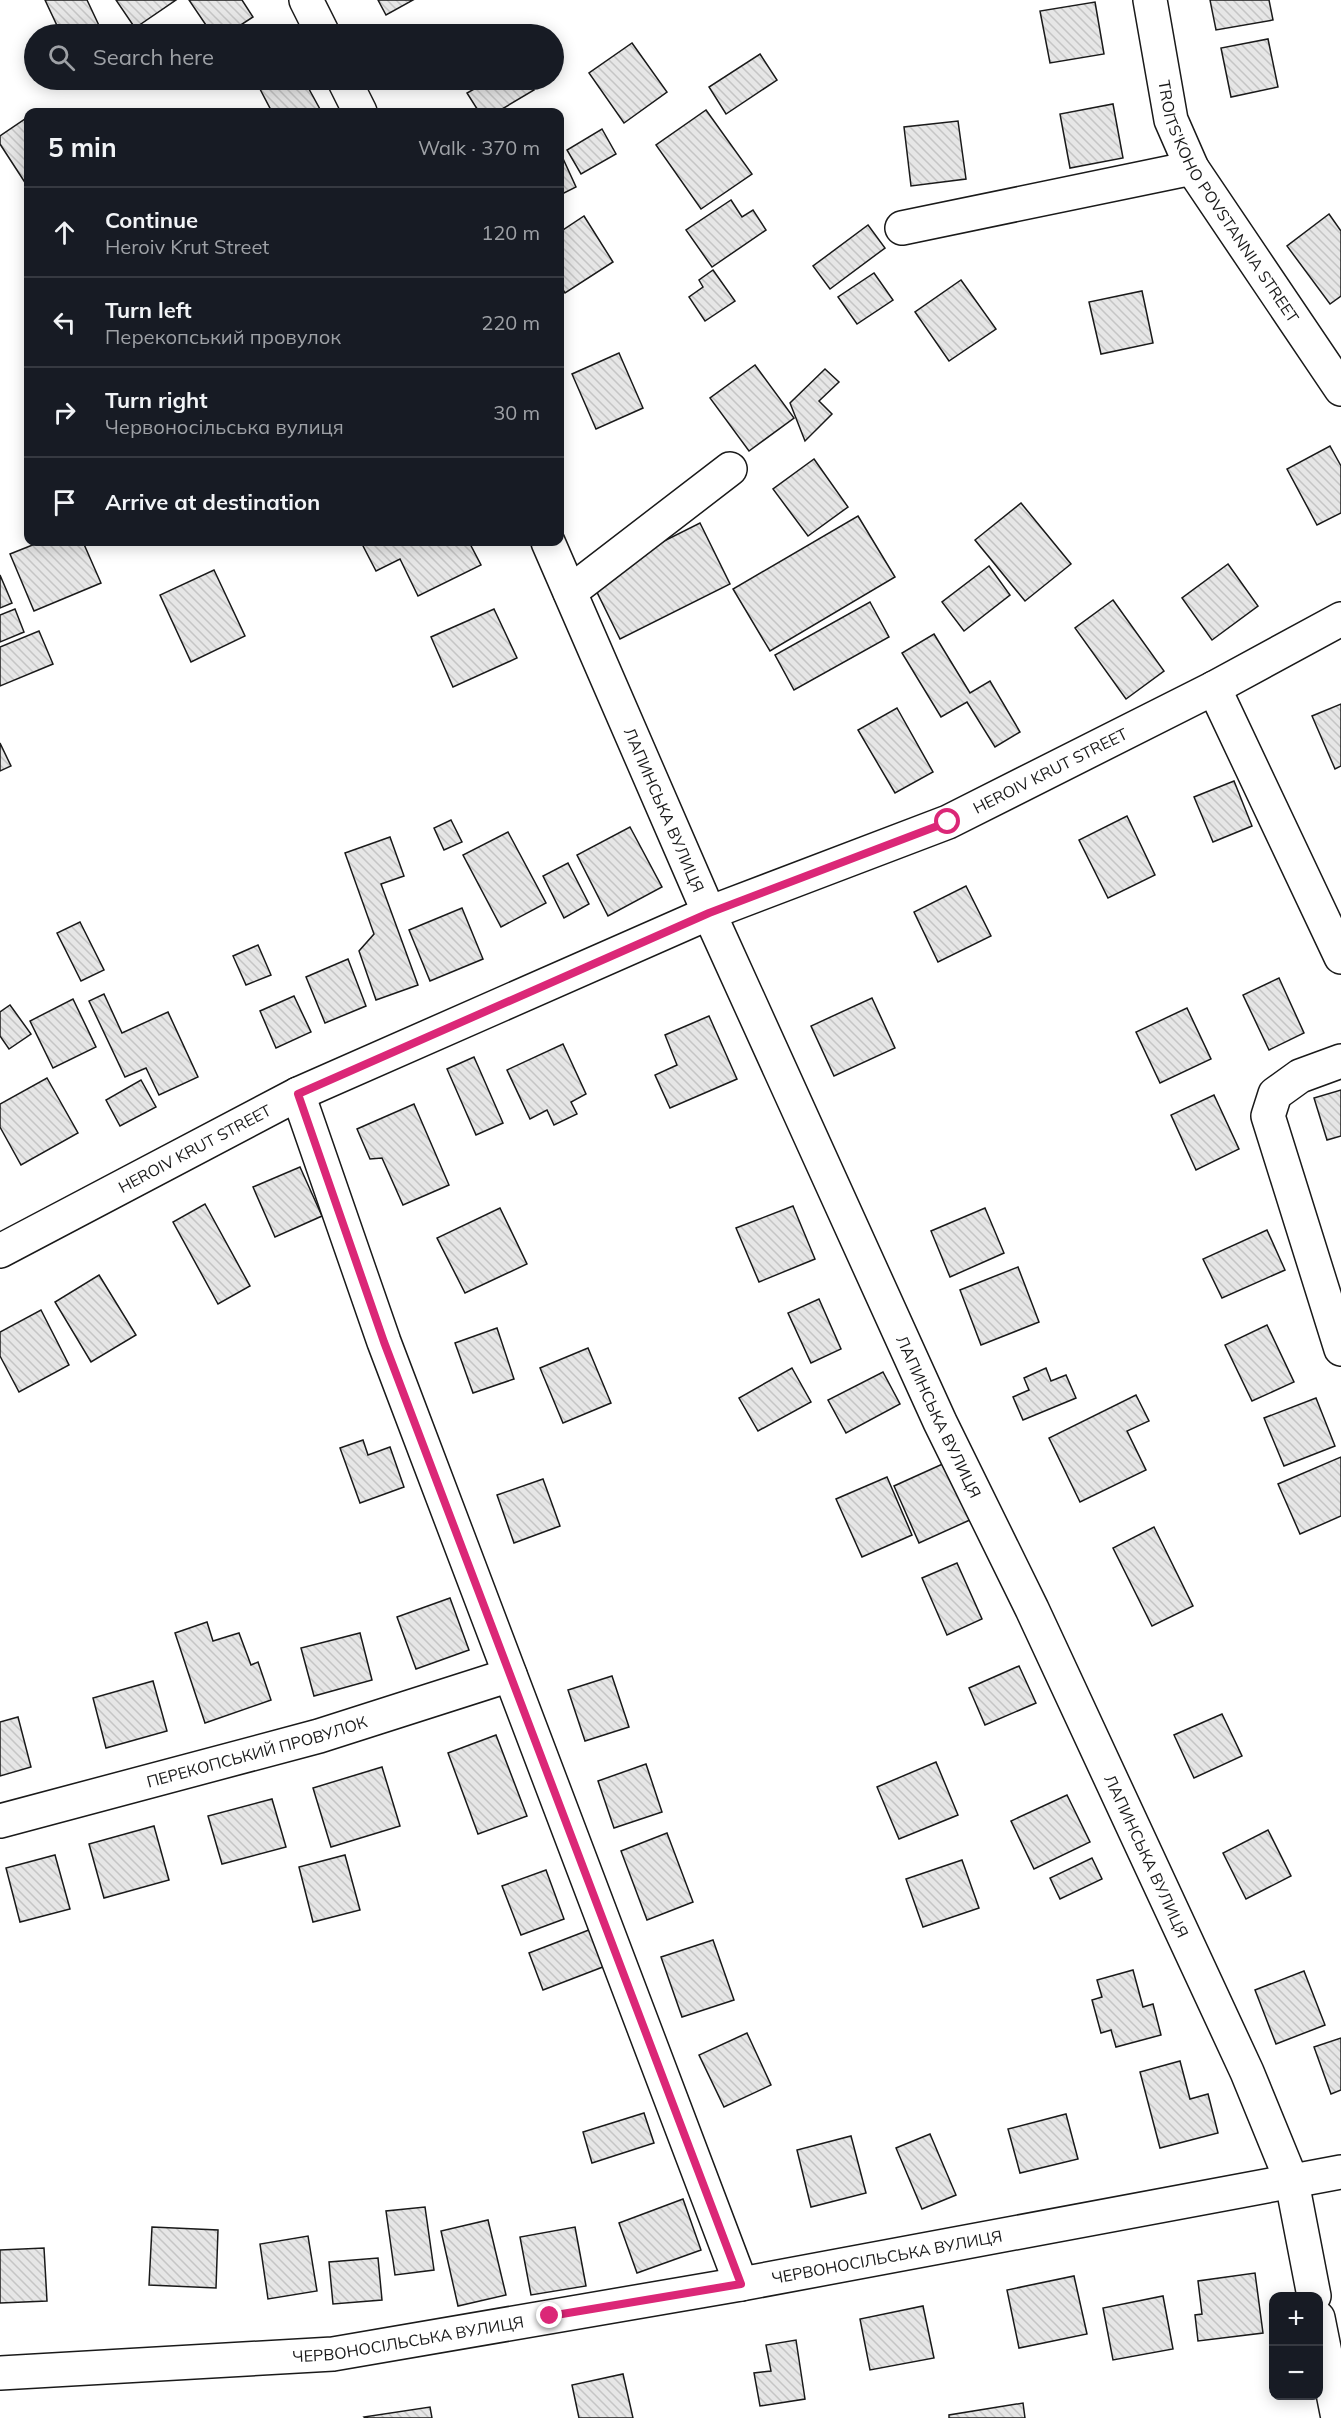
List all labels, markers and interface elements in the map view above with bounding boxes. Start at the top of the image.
search box [24,24,564,90]
icon: search [45,41,78,74]
text: Search here [93,43,214,71]
street label: TROITS'KOHO POVSTANNIA STREET [1154,79,1303,327]
text: 5 min [48,131,117,164]
text: Walk · 370 m [418,135,540,160]
text: Continue [105,206,198,234]
icon: ahead [48,216,81,249]
text: 120 m [481,220,540,245]
text: Heroiv Krut Street [105,234,269,259]
text: Turn left [105,296,192,324]
icon: left [48,306,81,339]
text: 220 m [481,310,540,335]
text: Перекопський провулок [105,324,341,349]
text: Turn right [105,386,208,414]
icon: right [48,396,81,429]
text: 30 m [493,400,540,425]
text: Червоносільська вулиця [105,414,344,439]
icon: arrive [48,486,81,519]
text: Arrive at destination [105,488,320,516]
street label: HEROIV KRUT STREET [970,723,1131,818]
street label: ЛАПИНСЬКА ВУЛИЦЯ [620,724,709,895]
route start [934,808,960,834]
street label: HEROIV KRUT STREET [115,1100,275,1197]
street label: ЛАПИНСЬКА ВУЛИЦЯ [892,1332,986,1501]
street label: ПЕРЕКОПСЬКИЙ ПРОВУЛОК [144,1711,370,1792]
street label: ЛАПИНСЬКА ВУЛИЦЯ [1100,1771,1193,1941]
street label: ЧЕРВОНОСІЛЬСЬКА ВУЛИЦЯ [770,2225,1004,2288]
map controls [1269,2292,1323,2400]
button: + [1269,2292,1323,2346]
route end [536,2302,562,2328]
street label: ЧЕРВОНОСІЛЬСЬКА ВУЛИЦЯ [292,2311,525,2366]
button: − [1269,2346,1323,2400]

